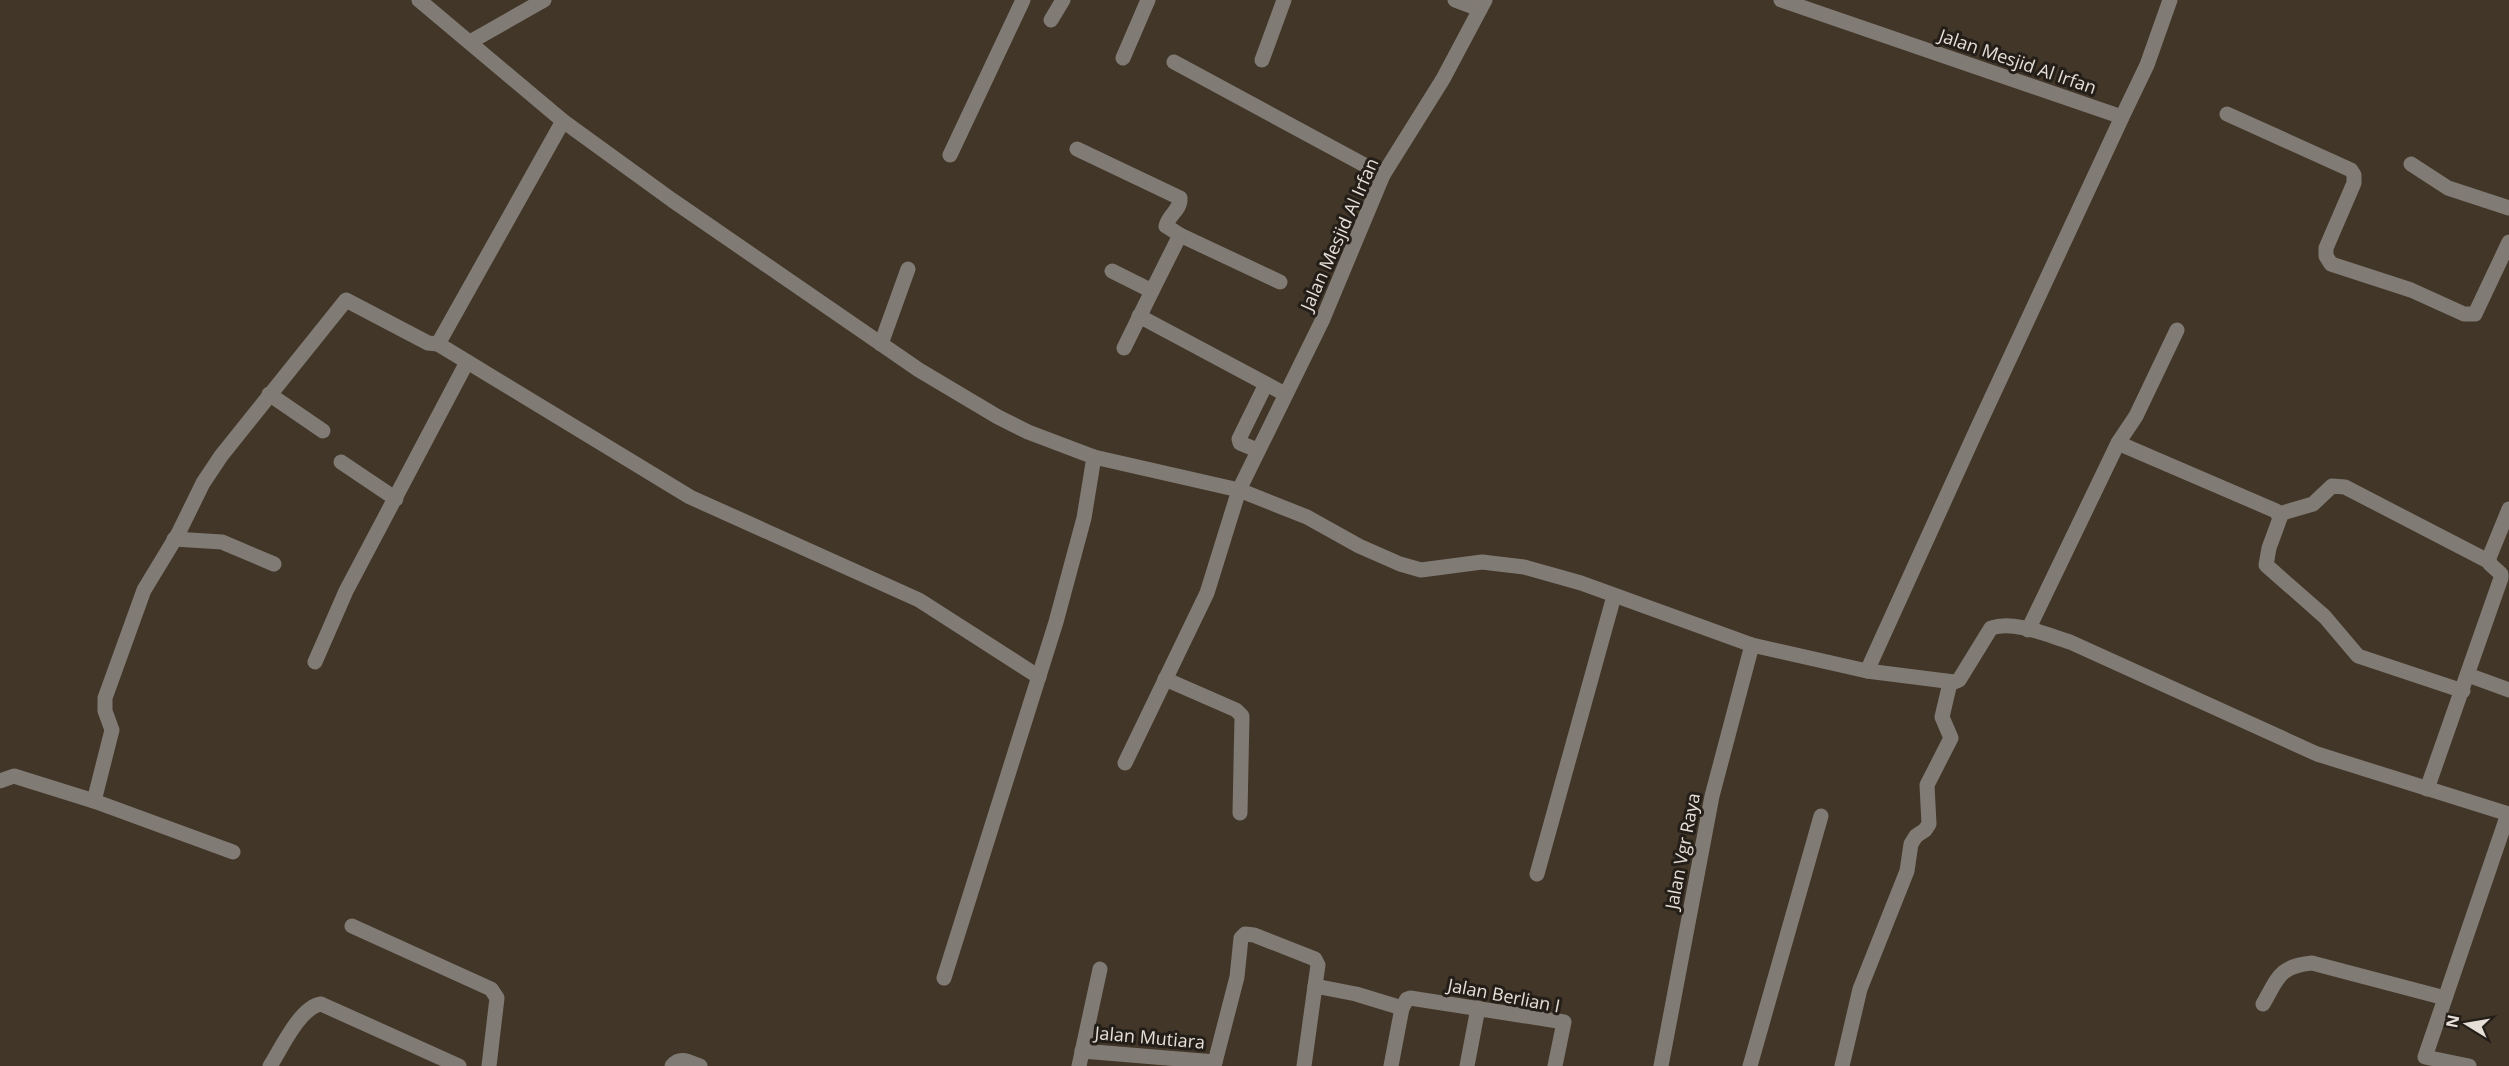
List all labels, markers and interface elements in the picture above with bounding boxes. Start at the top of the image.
street label: Jalan Mesjid Al Irfan [1934,22,2100,99]
street label: Jalan Mesjid Al Irfan [1294,154,1383,316]
street label: Jalan Vgr Raya [1659,791,1705,913]
street label: Jalan Berlian I [1444,972,1562,1018]
north arrow [2437,994,2497,1054]
text: N [2440,1013,2464,1030]
street label: Jalan Mutiara [1092,1020,1206,1054]

